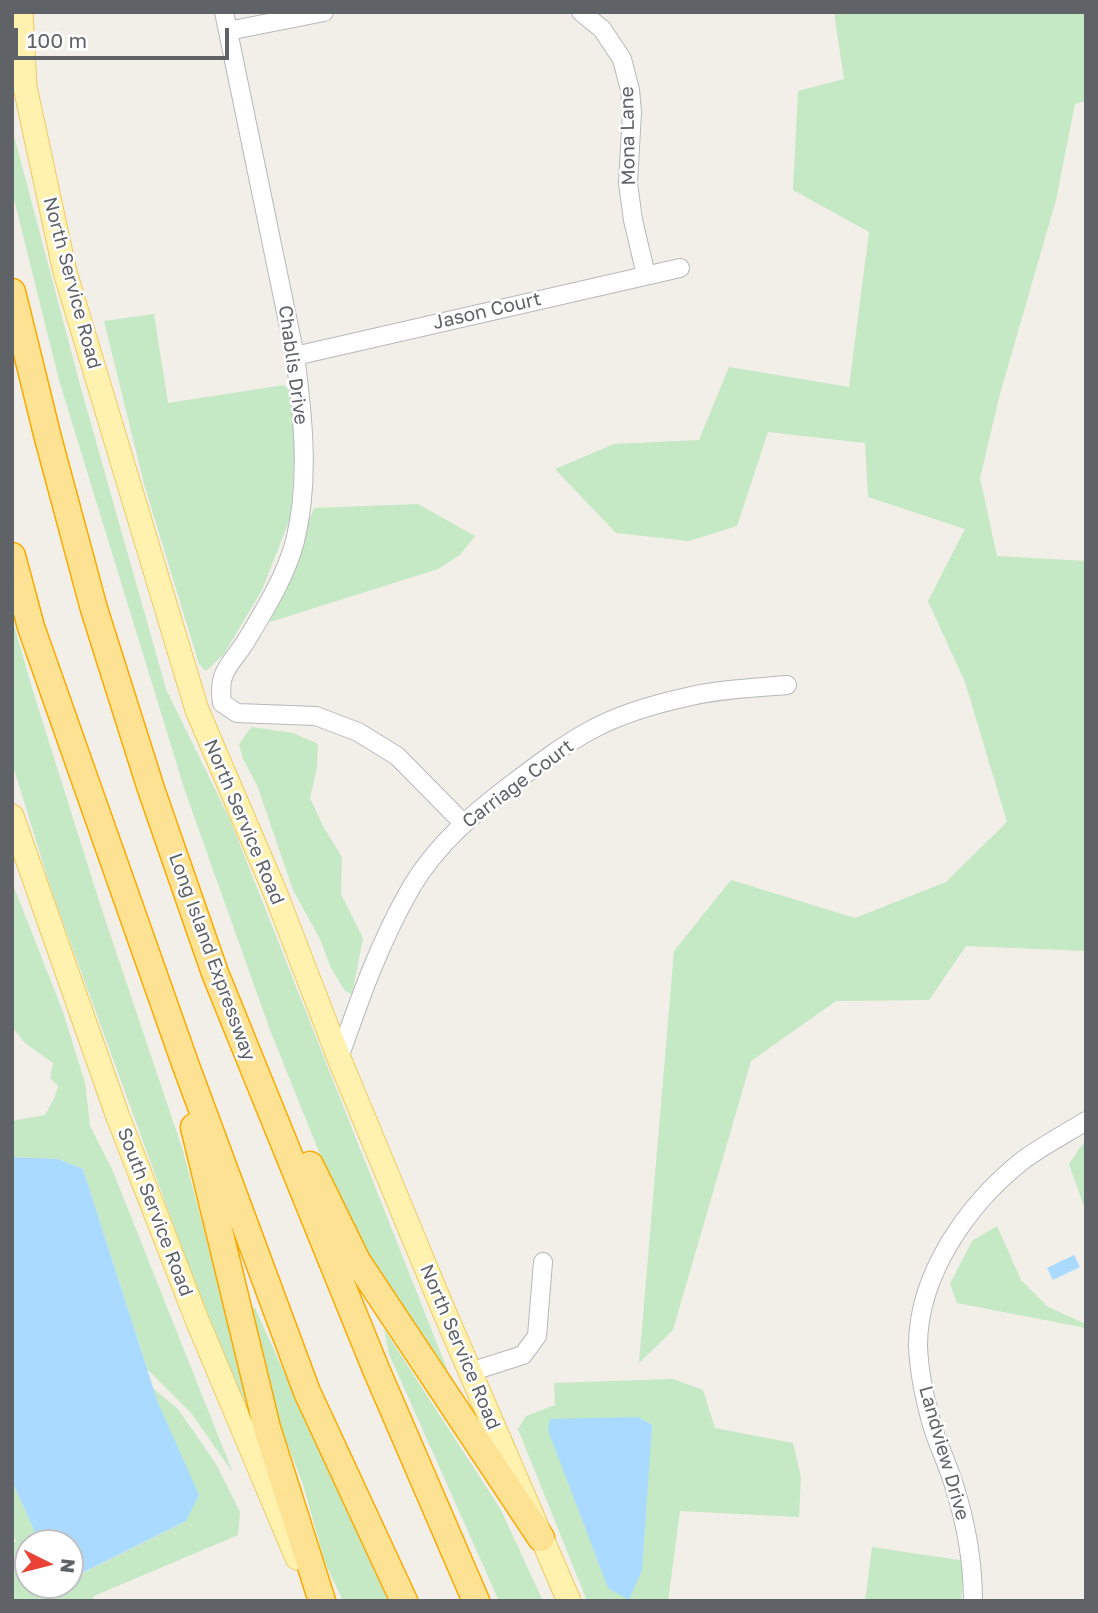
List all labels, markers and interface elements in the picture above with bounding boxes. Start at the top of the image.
scale bar [18,14,233,58]
text: 100 m [27,27,87,53]
street label: Mona Lane [616,86,640,186]
street label: North Service Road [38,194,106,372]
street label: Jason Court [431,287,543,335]
street label: Chablis Drive [273,304,313,426]
street label: Carriage Court [458,735,578,833]
street label: North Service Road [199,736,289,908]
street label: Long Island Expressway [164,850,260,1064]
street label: South Service Road [112,1125,198,1299]
street label: North Service Road [415,1261,505,1433]
street label: Landview Drive [914,1383,974,1523]
north arrow [14,1529,84,1599]
text: N [56,1558,81,1574]

